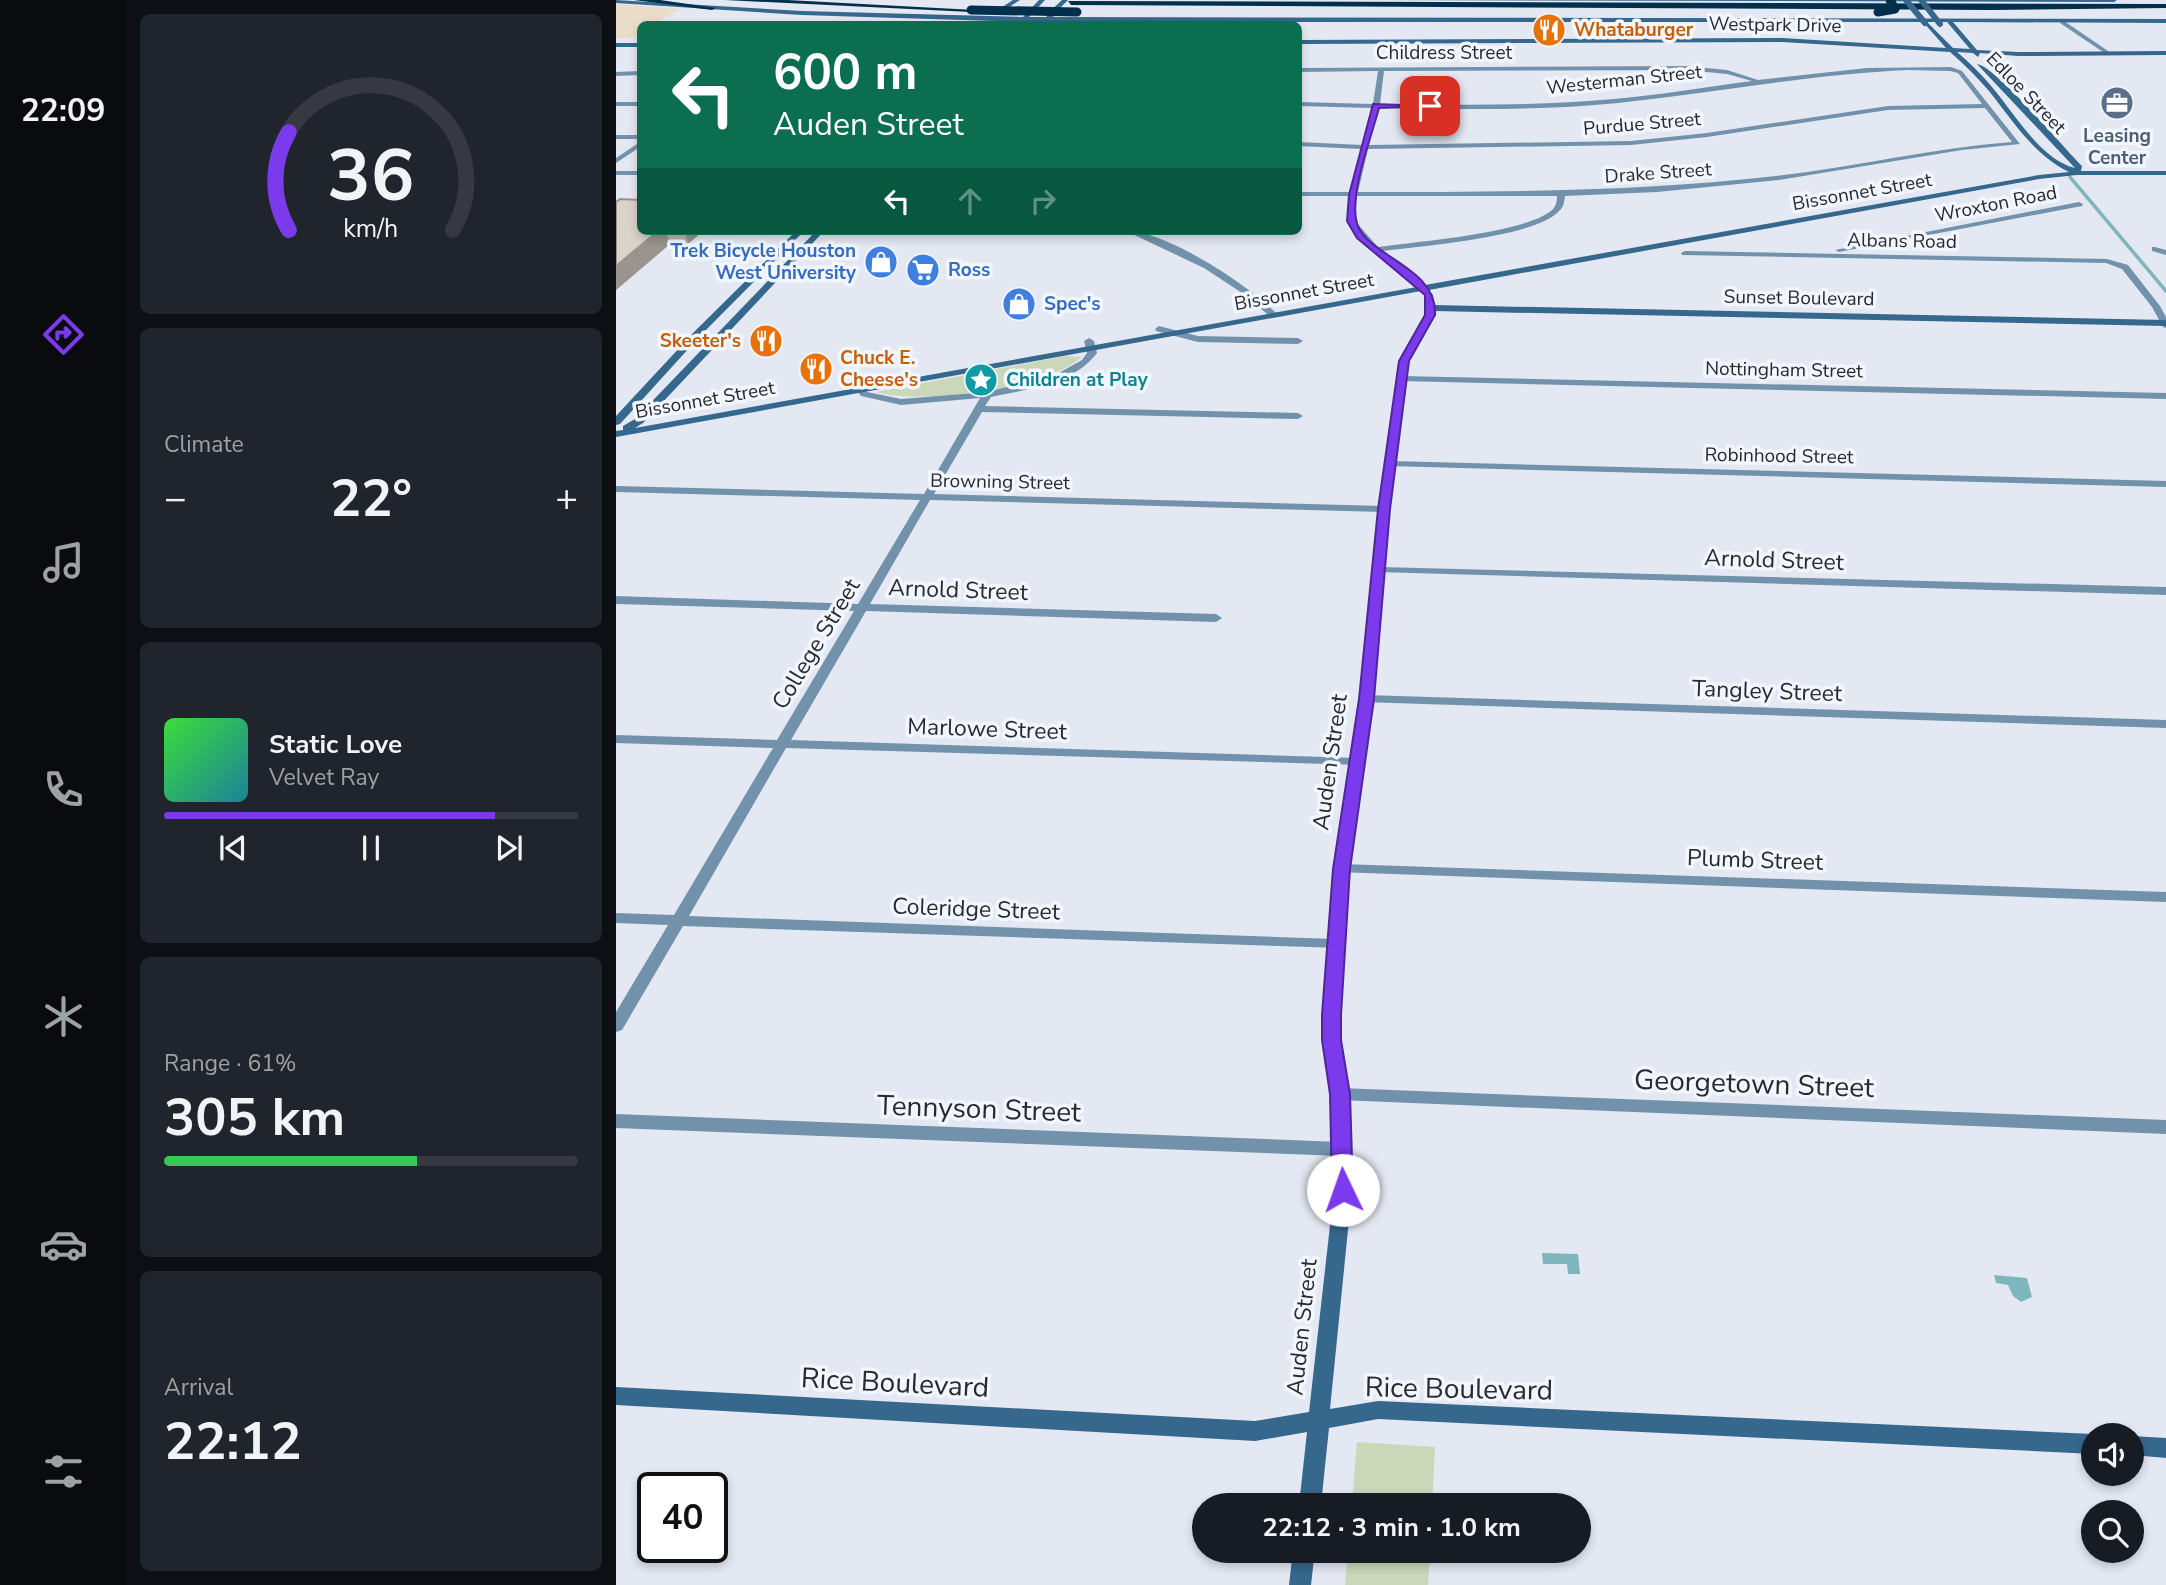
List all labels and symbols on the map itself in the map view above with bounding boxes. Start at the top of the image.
restaurant icon: Whataburger [1530,11,1568,49]
street label: Westpark Drive [1708,11,1842,39]
place label: Whataburger [1574,17,1694,43]
street label: Childress Street [1376,40,1513,66]
street label: Edloe Street [1980,46,2072,140]
street label: Westerman Street [1545,59,1703,101]
pin [1400,76,1460,136]
office icon: Leasing Center [2098,84,2136,122]
street label: Purdue Street [1582,106,1702,142]
place label: Leasing Center [2083,123,2151,171]
street label: Drake Street [1604,156,1713,190]
street label: Bissonnet Street [1790,167,1934,217]
street label: Wroxton Road [1933,179,2059,229]
street label: Albans Road [1847,227,1957,255]
place label: Trek Bicycle Houston West University [671,238,857,286]
shop icon: Trek Bicycle Houston West University [862,243,900,281]
supermarket icon: Ross [904,251,942,289]
place label: Ross [948,257,990,283]
street label: Bissonnet Street [1232,267,1376,317]
street label: Sunset Boulevard [1723,284,1875,312]
shop icon: Spec's [1000,285,1038,323]
place label: Spec's [1044,291,1101,317]
restaurant icon: Skeeter's [747,322,785,360]
place label: Skeeter's [660,328,741,354]
place label: Chuck E. Cheese's [840,345,918,393]
restaurant icon: Chuck E. Cheese's [797,350,835,388]
street label: Nottingham Street [1705,356,1863,384]
place icon: Children at Play [962,361,1000,399]
place label: Children at Play [1006,367,1149,393]
street label: Bissonnet Street [633,375,777,425]
street label: Robinhood Street [1704,442,1854,470]
street label: Browning Street [930,468,1070,496]
street label: Arnold Street [1704,542,1845,578]
street label: College Street [765,572,868,715]
street label: Arnold Street [888,572,1029,608]
street label: Tangley Street [1691,673,1843,709]
street label: Auden Street [1305,691,1355,832]
street label: Marlowe Street [907,711,1068,747]
street label: Plumb Street [1686,842,1824,878]
street label: Coleridge Street [892,891,1061,927]
street label: Georgetown Street [1633,1061,1875,1107]
street label: Tennyson Street [876,1086,1082,1132]
position arrow [1306,1153,1380,1227]
street label: Auden Street [1279,1256,1325,1397]
street label: Rice Boulevard [800,1359,990,1407]
street label: Rice Boulevard [1365,1368,1553,1410]
speed limit sign: 40 [637,1472,728,1563]

